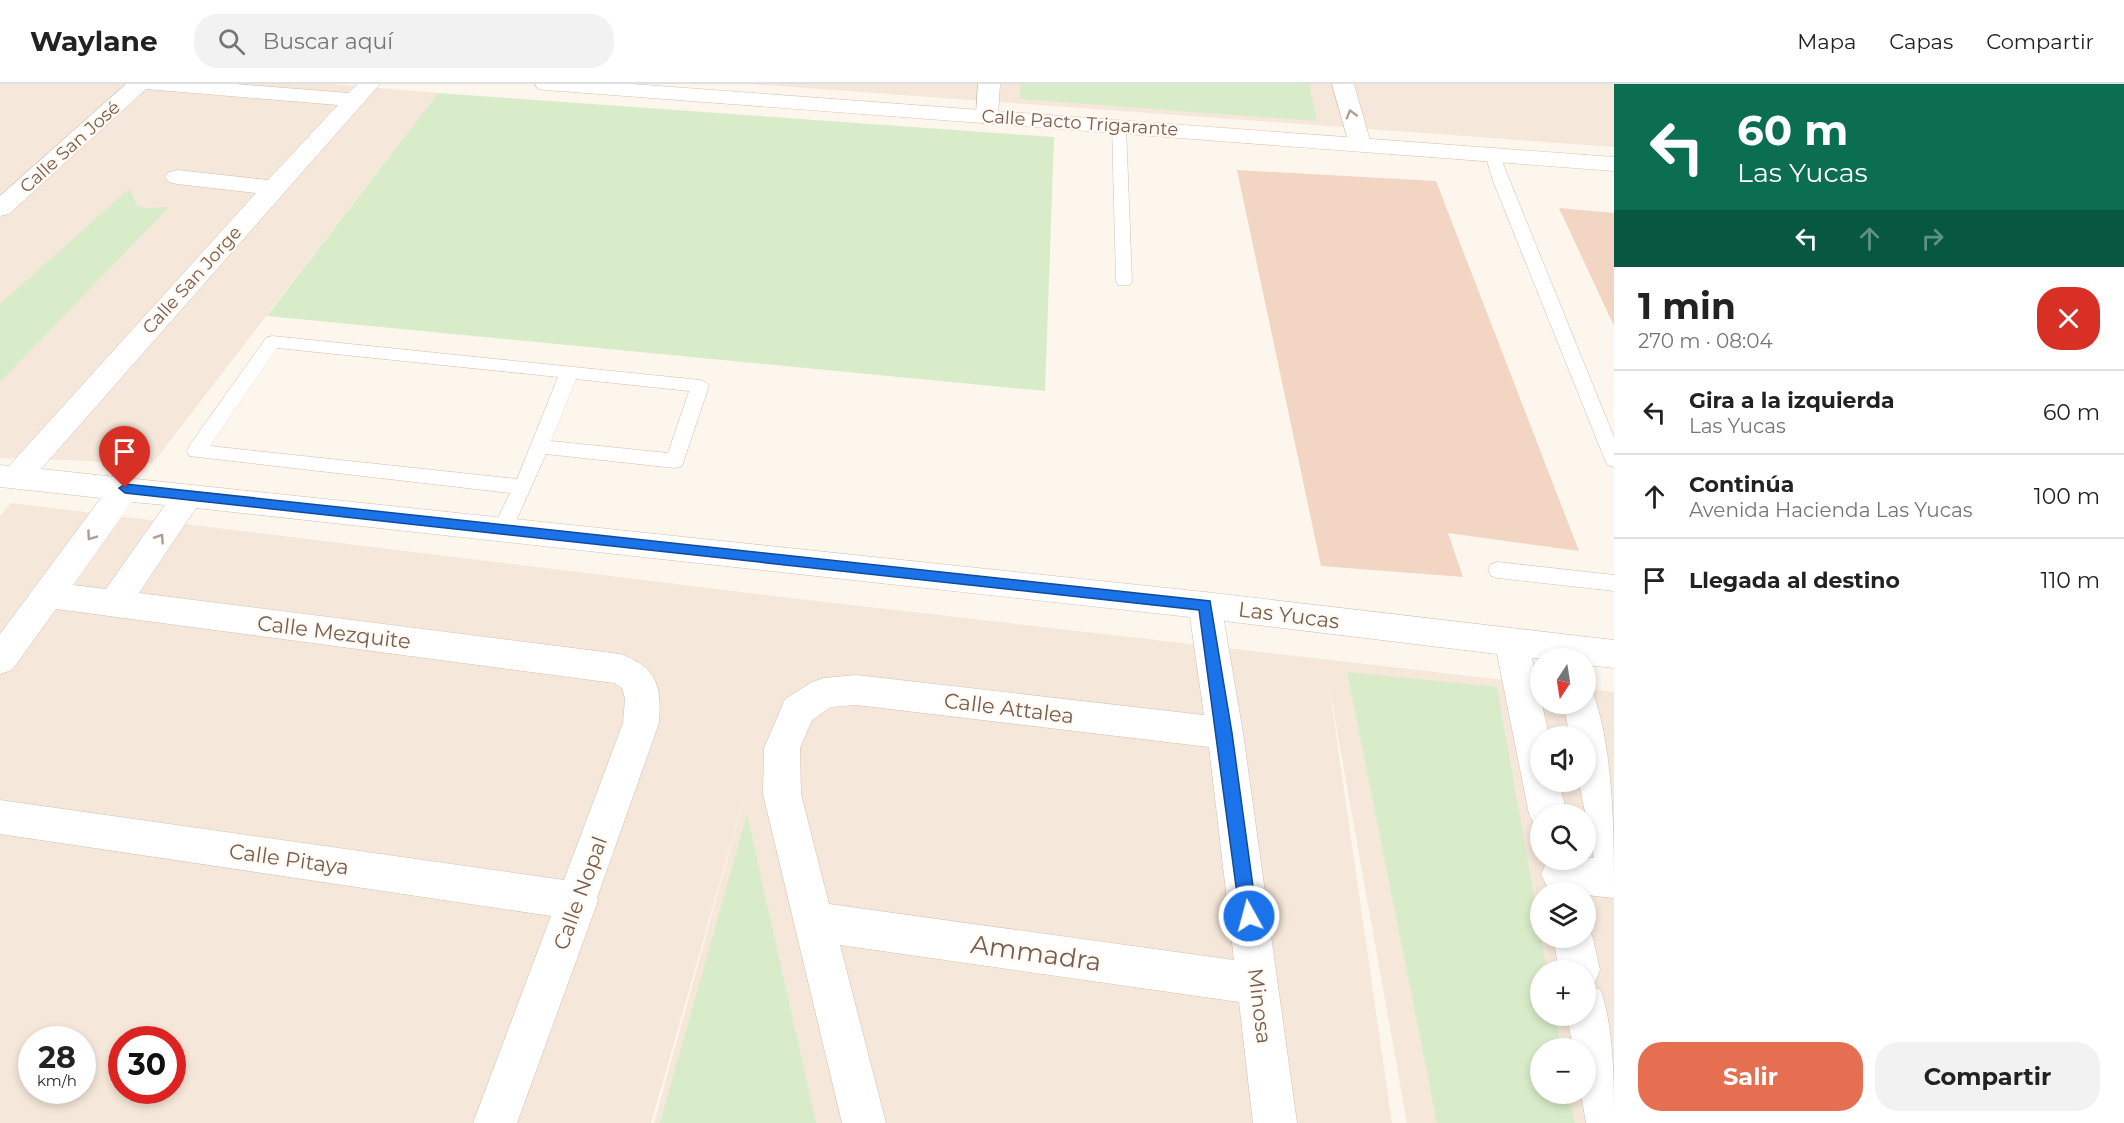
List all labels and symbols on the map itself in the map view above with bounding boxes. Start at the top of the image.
street label: Calle San José [15,96,125,198]
street label: Calle Pacto Trigarante [981,105,1179,141]
one-way arrow [1346,109,1359,119]
street label: Calle San Jorge [138,221,246,338]
pin [99,426,150,488]
one-way arrow [87,529,98,540]
one-way arrow [153,533,164,544]
street label: Las Yucas [1237,596,1341,634]
street label: Calle Mezquite [256,610,412,654]
north arrow [1530,648,1596,714]
street label: Calle Attalea [943,688,1075,728]
street label: Calle Nopal [548,833,612,953]
street label: Calle Pitaya [228,838,350,880]
position arrow [1217,884,1281,948]
street label: Ammadra [969,928,1103,978]
street label: Minosa [1243,967,1277,1045]
speed limit sign: 30 [108,1026,186,1104]

